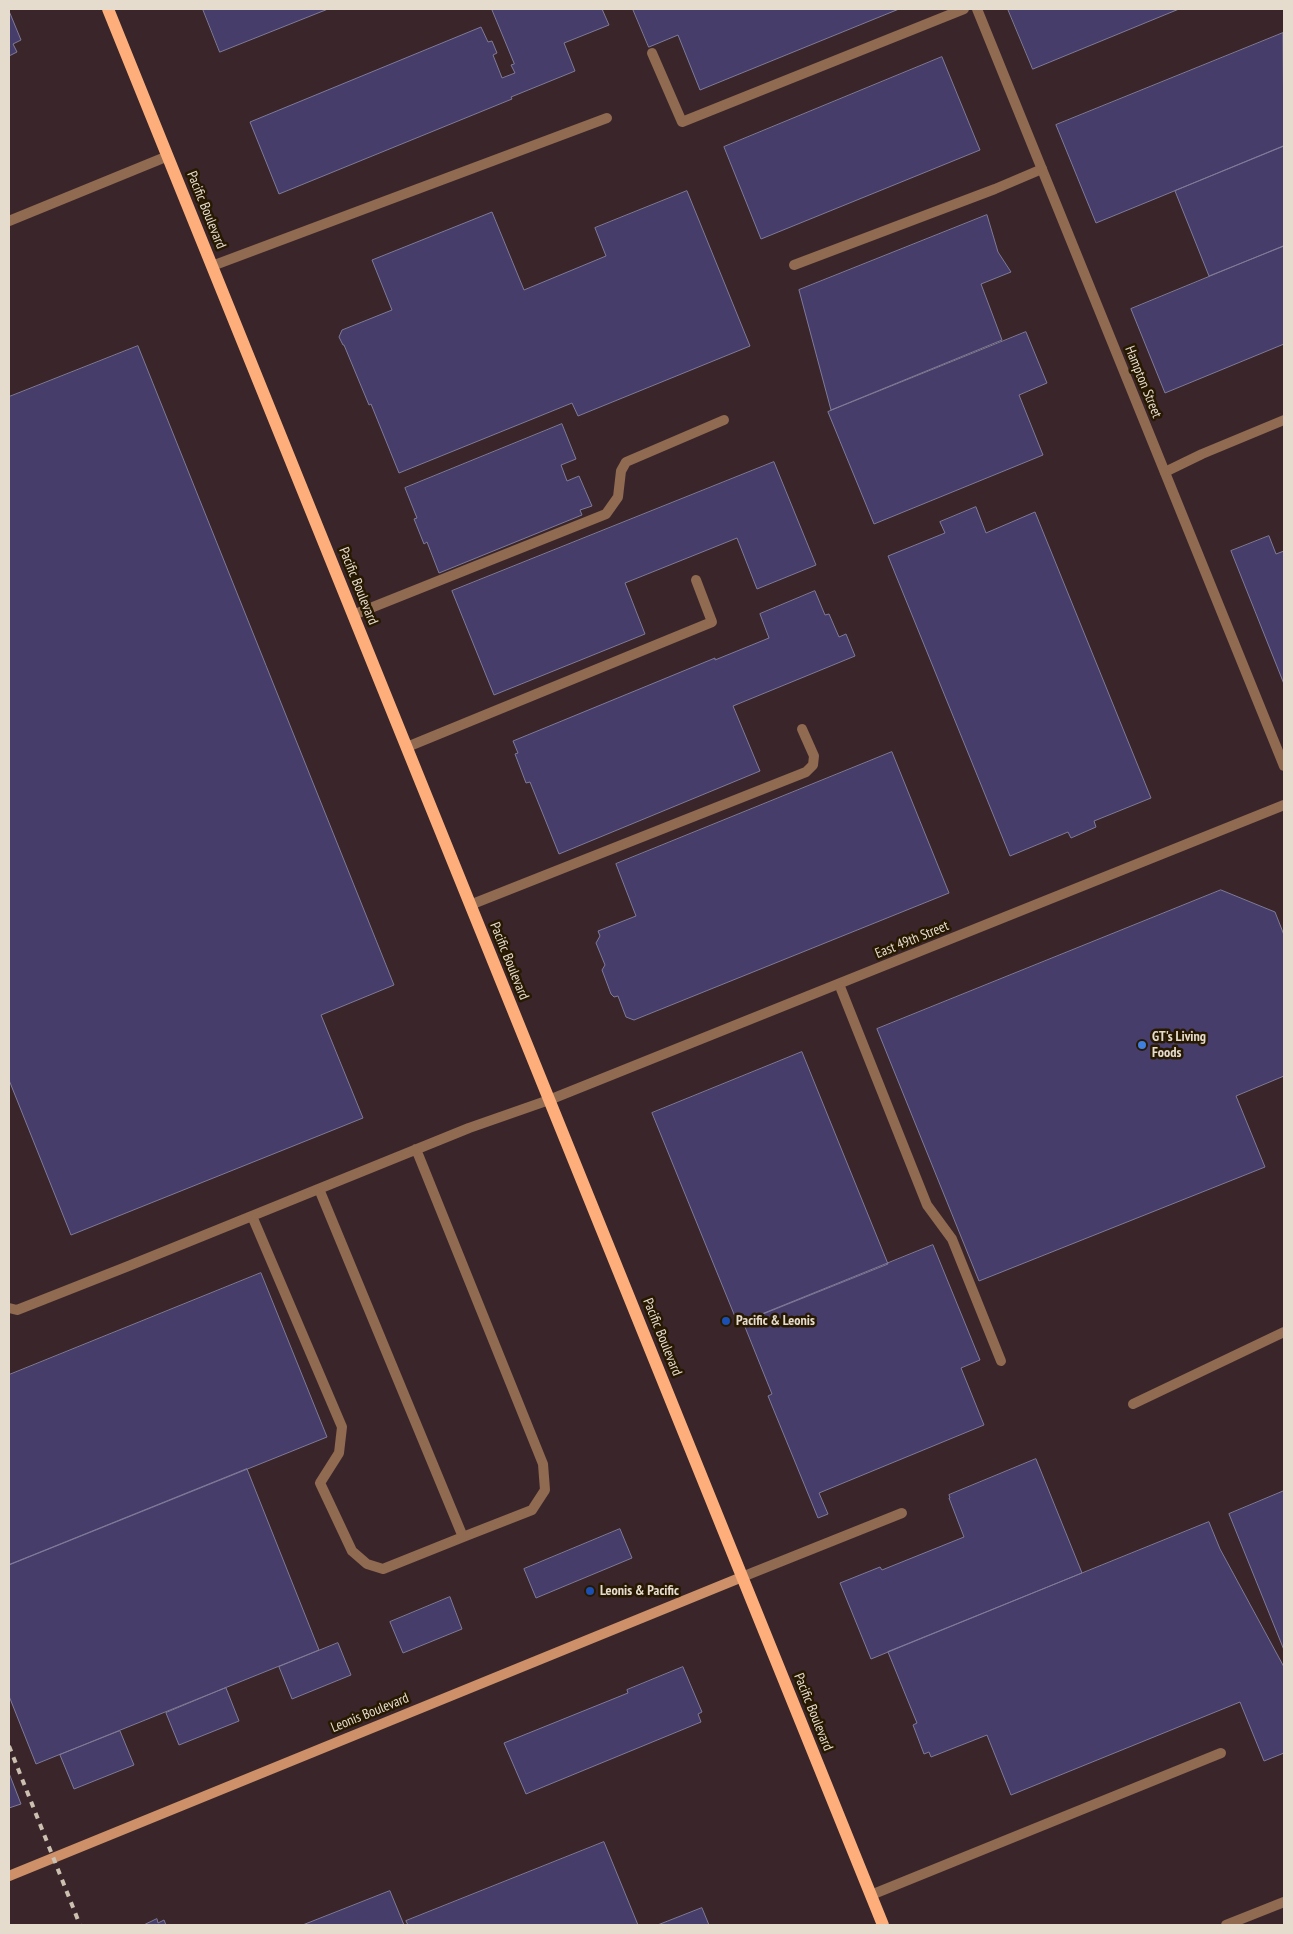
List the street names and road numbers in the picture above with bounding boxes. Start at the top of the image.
street label: Pacific Boulevard [183,169,229,251]
street label: Hampton Street [1121,344,1165,420]
street label: Pacific Boulevard [335,545,381,627]
street label: East 49th Street [873,918,951,962]
street label: Pacific Boulevard [486,920,532,1002]
street label: Pacific Boulevard [639,1296,685,1378]
street label: Pacific Boulevard [790,1671,836,1753]
street label: Leonis Boulevard [329,1690,411,1736]

